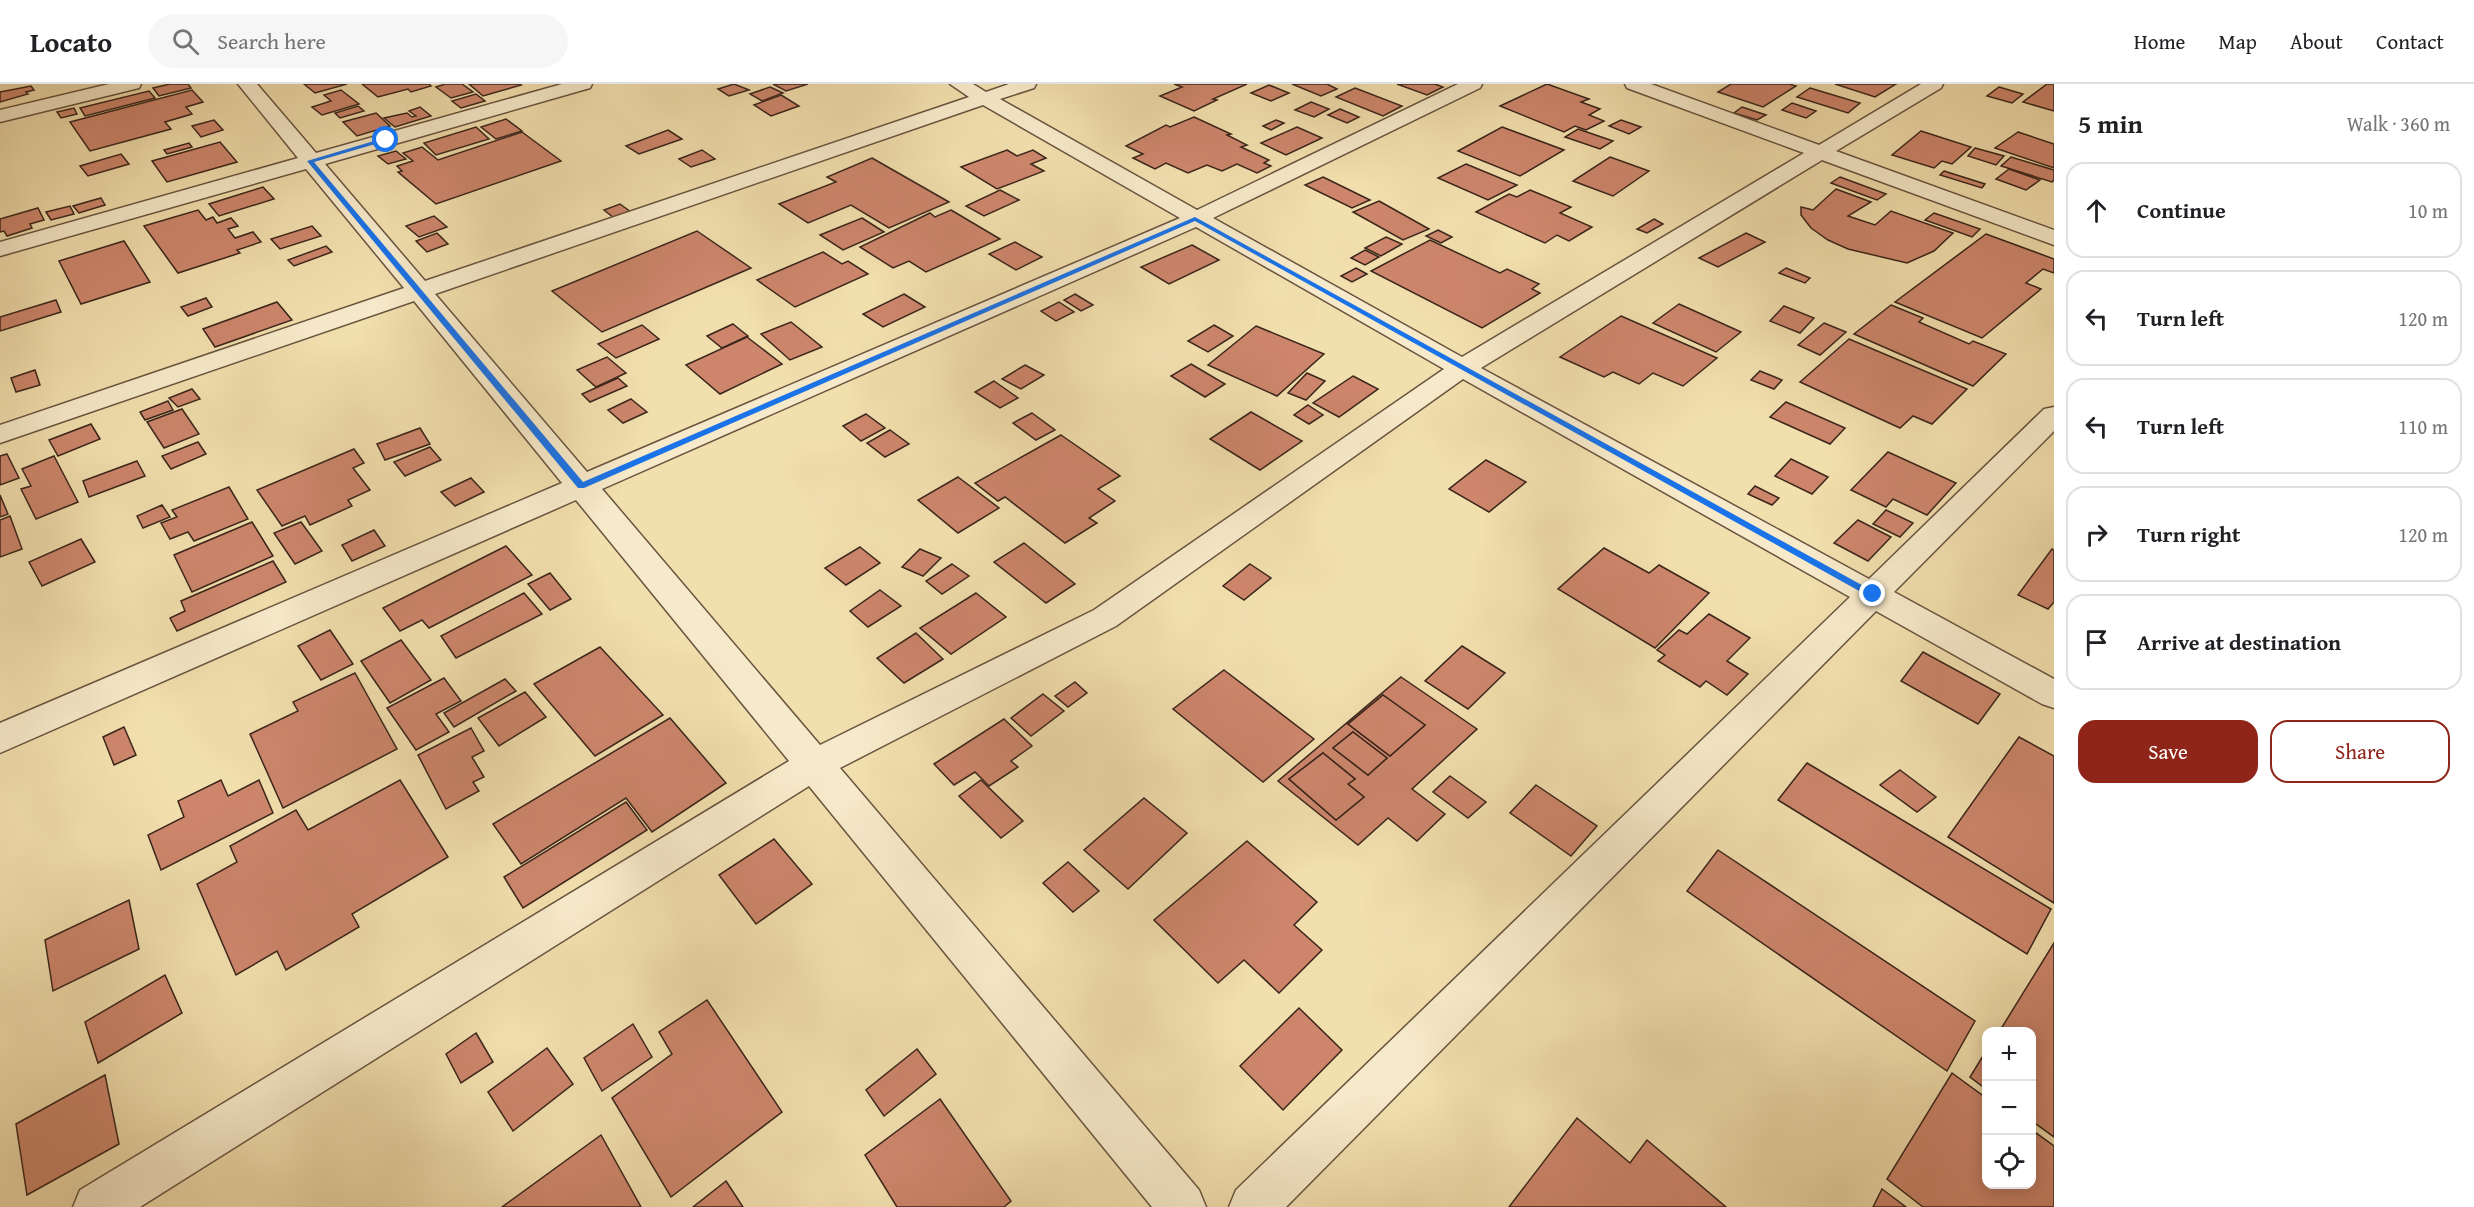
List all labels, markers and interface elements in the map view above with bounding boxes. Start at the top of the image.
search box [148,14,568,68]
text: Locato [30,21,112,62]
icon: search [169,25,202,58]
text: Search here [217,25,326,57]
text: Home [2134,26,2185,57]
text: Map [2218,26,2257,57]
text: About [2290,26,2343,57]
text: Contact [2376,26,2444,57]
text: 5 min [2078,104,2143,143]
text: Walk · 360 m [2347,109,2450,138]
route start [372,126,398,152]
icon: ahead [2080,194,2113,227]
text: Continue [2137,194,2226,226]
text: 10 m [2408,196,2448,225]
icon: left [2080,302,2113,335]
text: Turn left [2137,302,2224,334]
text: 120 m [2398,304,2448,333]
icon: left [2080,410,2113,443]
text: Turn left [2137,410,2224,442]
text: 110 m [2398,412,2448,441]
icon: right [2080,518,2113,551]
text: Turn right [2137,518,2240,550]
text: 120 m [2398,520,2448,549]
route end [1859,580,1885,606]
icon: arrive [2080,626,2113,659]
text: Arrive at destination [2137,626,2341,658]
button: Save [2078,720,2258,783]
button: Share [2270,720,2450,783]
map controls [1982,1027,2036,1189]
button: + [1982,1027,2036,1081]
button: − [1982,1081,2036,1135]
button: locate [1982,1135,2036,1189]

